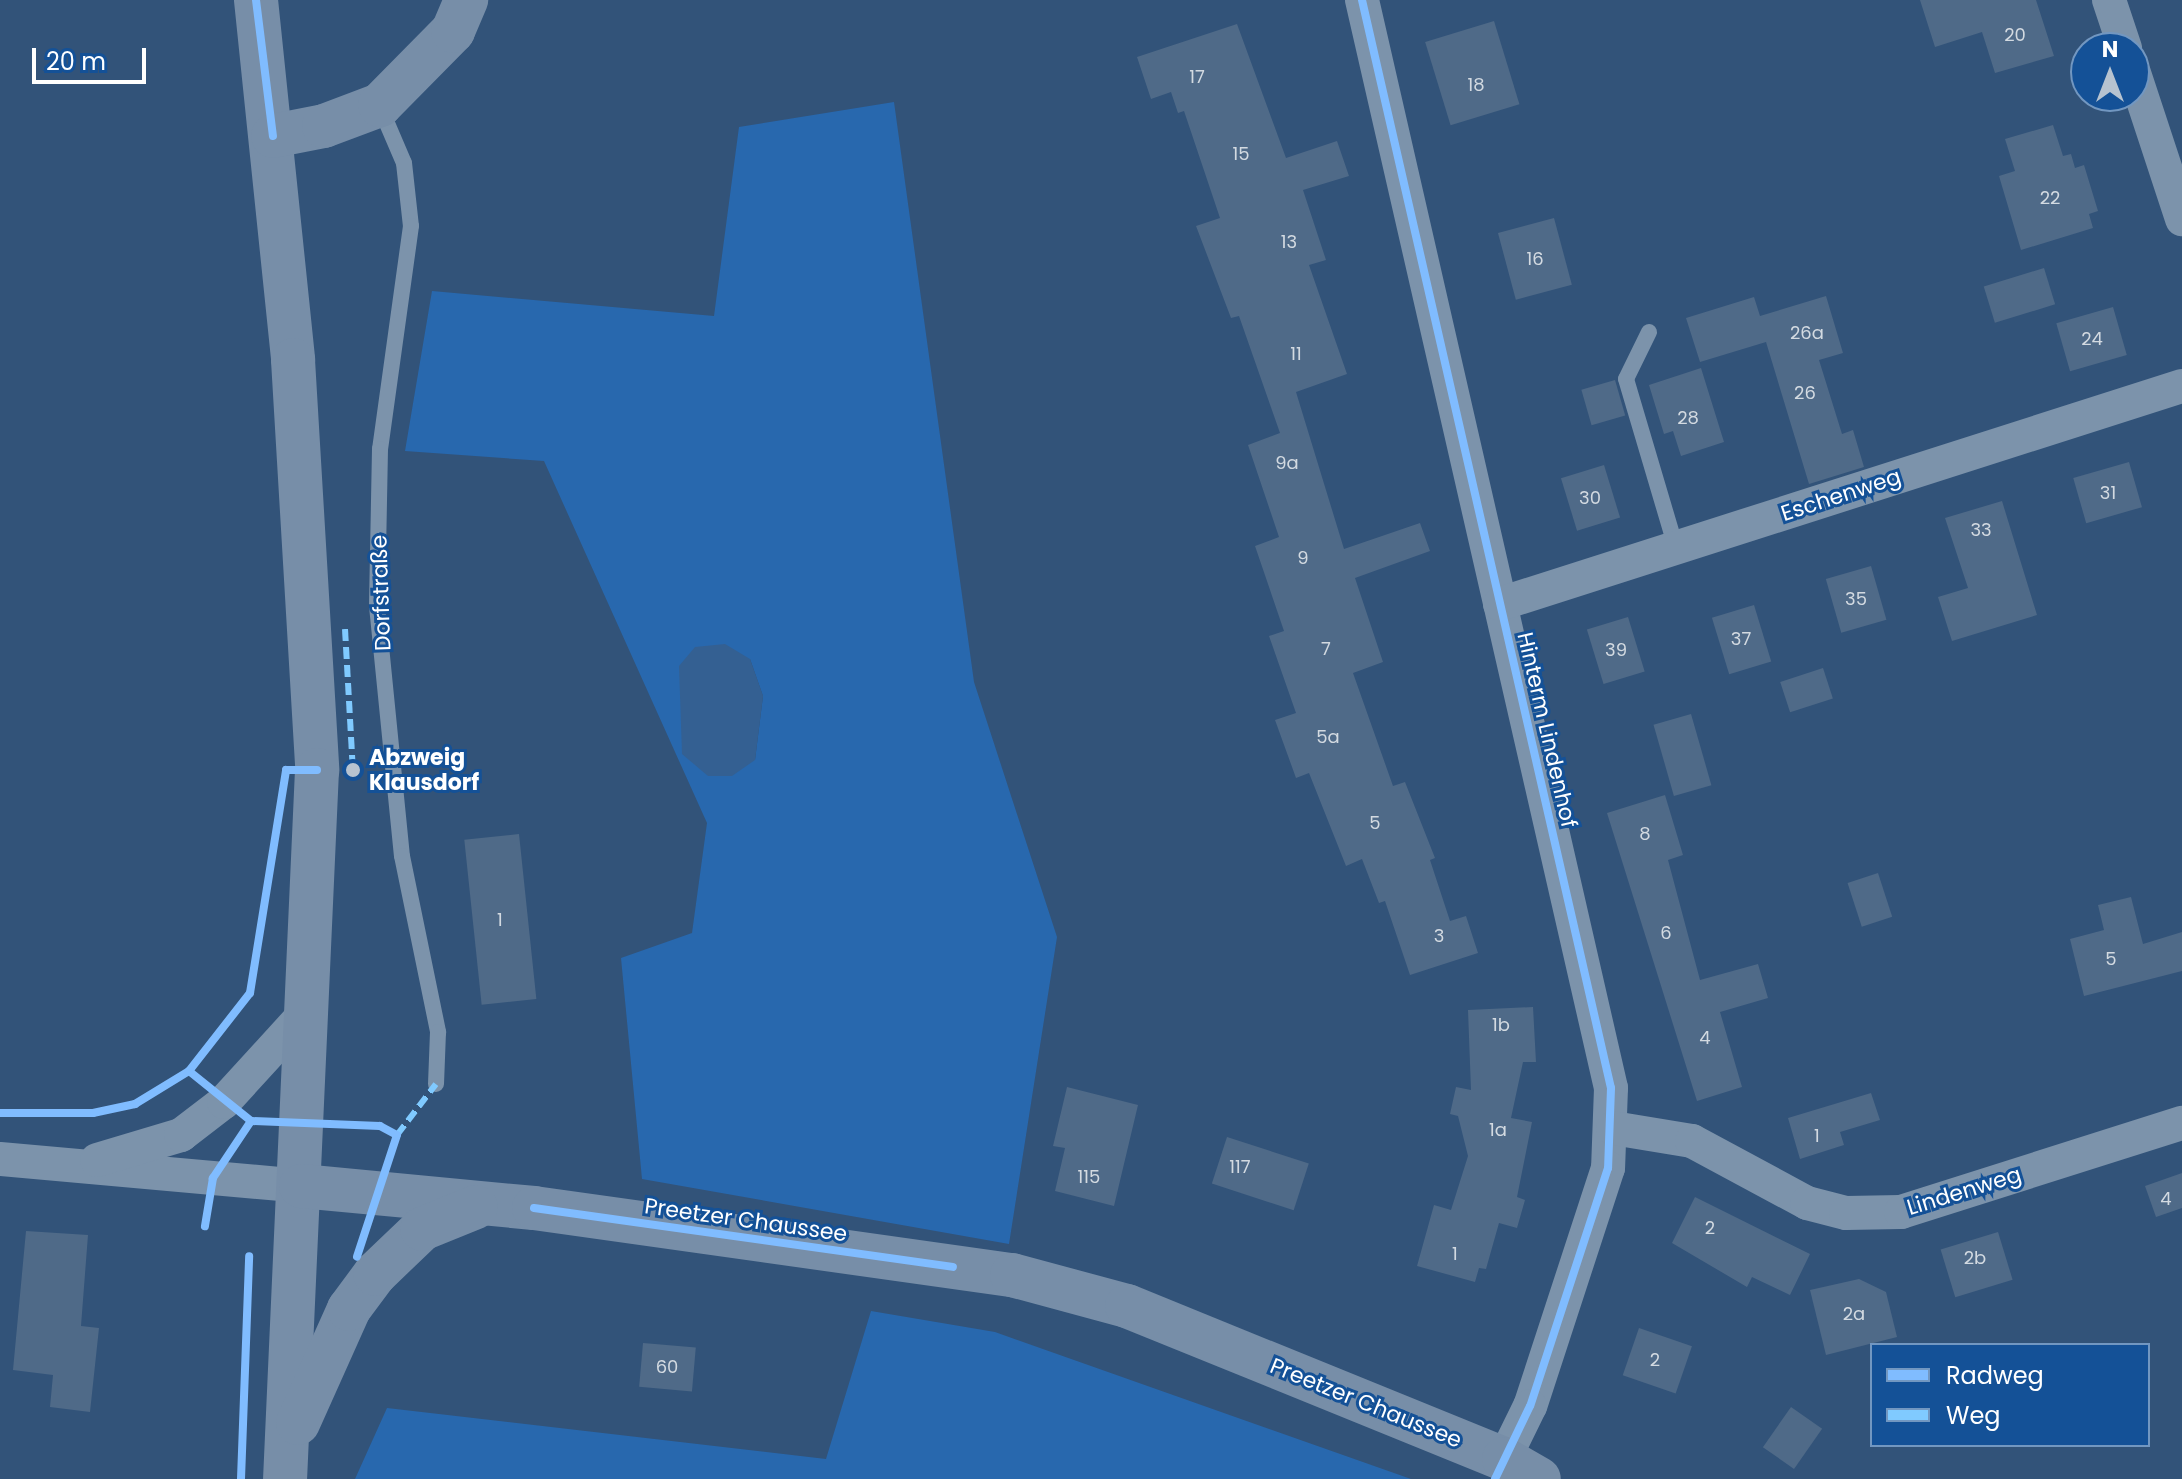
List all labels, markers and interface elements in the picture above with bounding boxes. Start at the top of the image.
house number: 20 [2004,24,2026,46]
scale bar [36,32,150,82]
north arrow [2070,32,2150,112]
text: N [2102,34,2118,65]
text: 20 m [46,45,106,78]
house number: 17 [1189,66,1205,88]
house number: 18 [1467,74,1485,96]
house number: 15 [1232,143,1250,165]
house number: 22 [2040,187,2060,209]
house number: 13 [1281,231,1297,253]
house number: 16 [1526,248,1544,270]
house number: 26a [1790,322,1824,344]
house number: 24 [2081,328,2103,350]
house number: 11 [1290,343,1302,365]
house number: 26 [1794,382,1816,404]
house number: 28 [1677,407,1699,429]
house number: 9a [1275,452,1299,474]
street label: Eschenweg [1778,463,1904,527]
house number: 31 [2100,482,2116,504]
house number: 30 [1579,487,1601,509]
house number: 33 [1970,519,1992,541]
street label: Dorfstraße [366,534,396,652]
house number: 9 [1297,547,1309,569]
house number: 35 [1845,588,1867,610]
house number: 37 [1731,628,1751,650]
street label: Hinterm Lindenhof [1512,630,1582,830]
house number: 7 [1321,638,1331,660]
house number: 39 [1605,639,1627,661]
house number: 5a [1316,726,1340,748]
place label: Abzweig Klausdorf [369,744,479,796]
marker: Abzweig Klausdorf [344,761,362,779]
house number: 5 [1369,812,1381,834]
house number: 8 [1639,823,1651,845]
house number: 1 [497,909,503,931]
house number: 6 [1660,922,1672,944]
house number: 3 [1434,925,1444,947]
house number: 5 [2105,948,2117,970]
house number: 1b [1492,1014,1510,1036]
house number: 4 [1699,1027,1711,1049]
house number: 1a [1489,1119,1507,1141]
house number: 1 [1814,1125,1820,1147]
house number: 117 [1229,1156,1251,1178]
street label: Lindenweg [1904,1161,2024,1221]
house number: 115 [1078,1166,1100,1188]
house number: 4 [2160,1188,2172,1210]
street label: Preetzer Chaussee [643,1193,849,1247]
house number: 2 [1705,1217,1715,1239]
house number: 1 [1452,1243,1458,1265]
house number: 2b [1964,1247,1986,1269]
house number: 2a [1843,1303,1865,1325]
legend [1870,1343,2150,1447]
house number: 2 [1650,1349,1660,1371]
street label: Preetzer Chaussee [1266,1353,1466,1453]
house number: 60 [656,1356,678,1378]
text: Radweg [1946,1359,2044,1392]
text: Weg [1946,1399,2001,1432]

